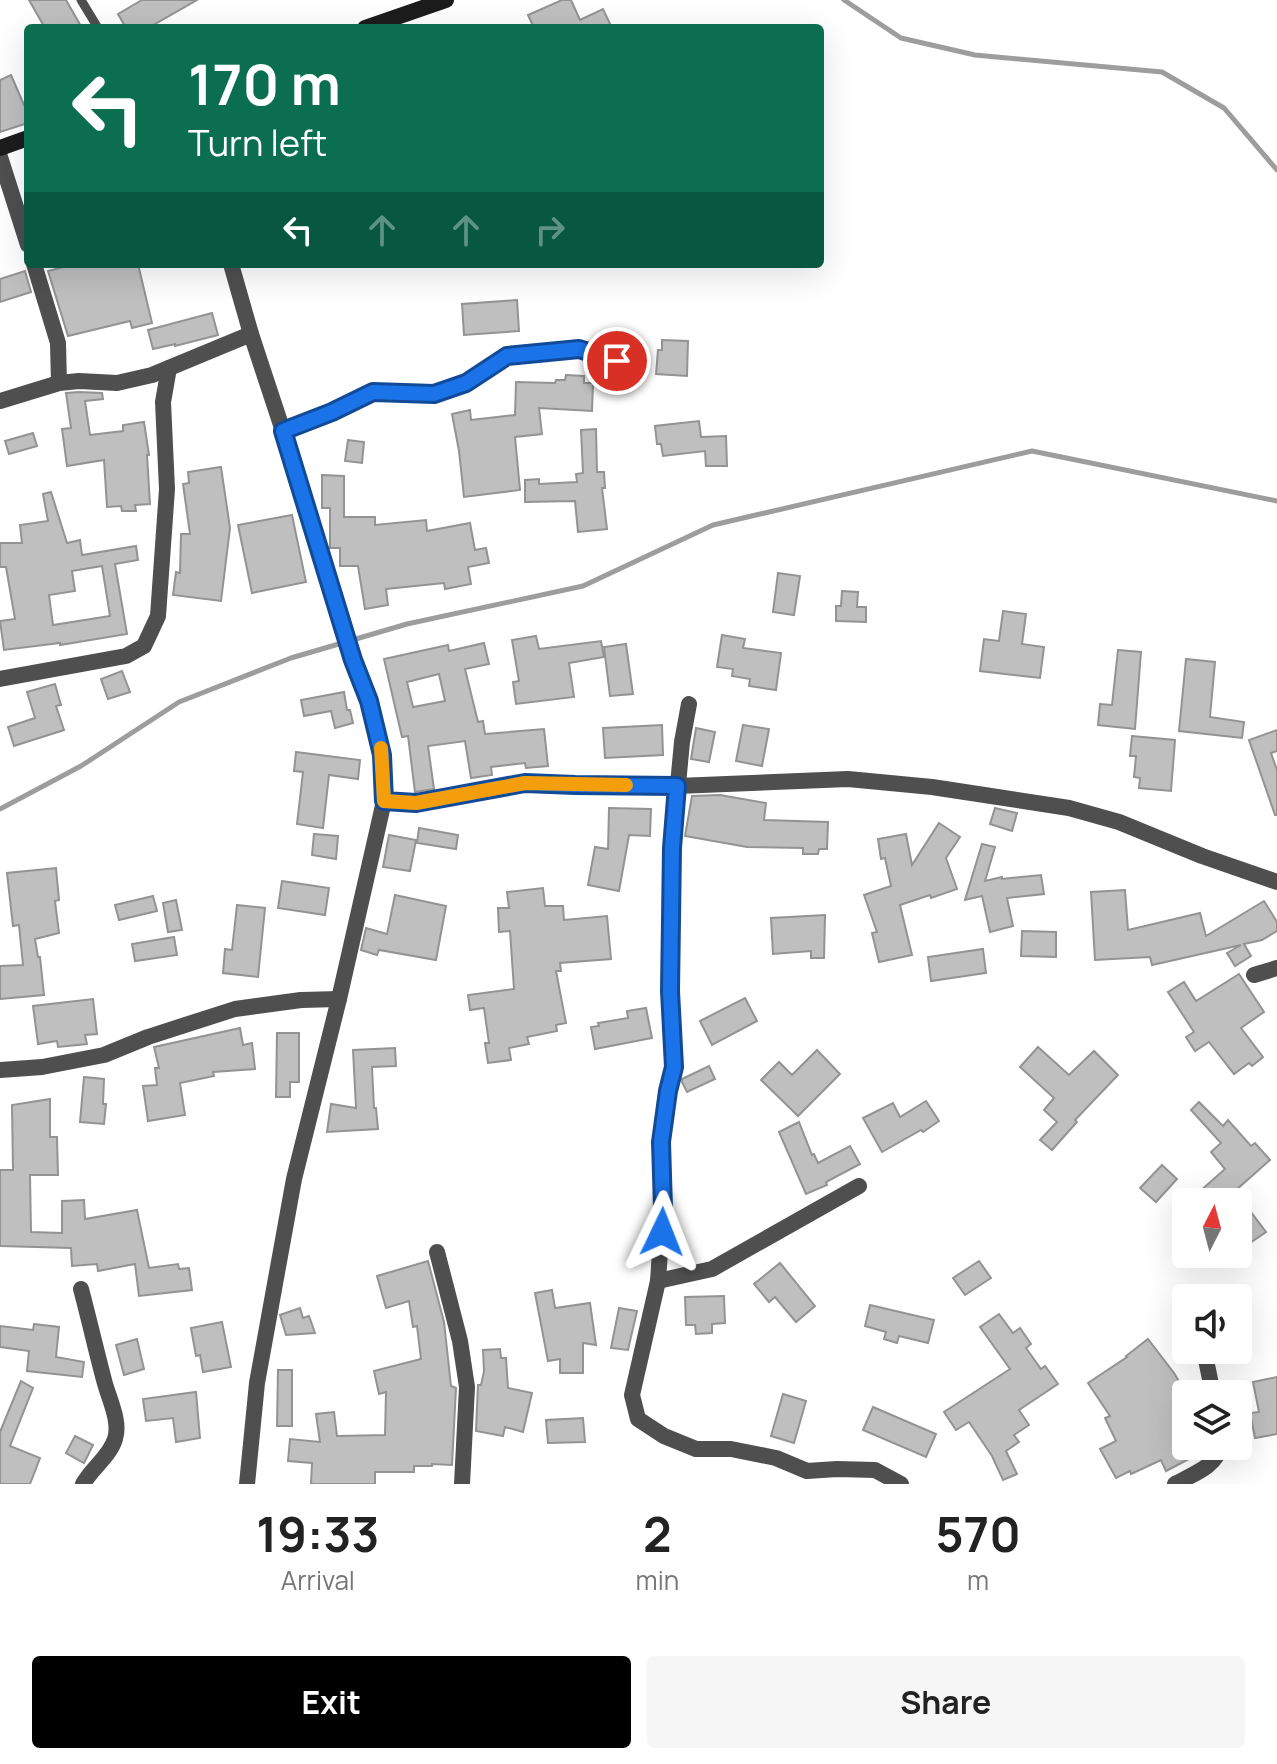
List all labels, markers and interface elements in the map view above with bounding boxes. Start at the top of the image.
text: 170 m [188,45,341,122]
icon: left [56,56,160,160]
text: Turn left [188,118,327,167]
icon: left [276,208,320,252]
icon: ahead [360,208,404,252]
icon: ahead [444,208,488,252]
icon: right [528,208,572,252]
pin [583,327,651,395]
icon: arrive [595,339,639,383]
north arrow [1172,1188,1252,1268]
map controls [1172,1188,1252,1460]
position arrow [620,1190,704,1274]
button: sound [1172,1284,1252,1364]
button: layers [1172,1380,1252,1460]
text: 19:33 [256,1501,379,1566]
text: 2 [643,1501,672,1566]
text: 570 [935,1501,1021,1566]
text: Arrival [281,1562,355,1598]
text: min [636,1562,679,1598]
text: m [967,1562,989,1598]
button: Exit [32,1656,631,1748]
button: Share [647,1656,1245,1748]

